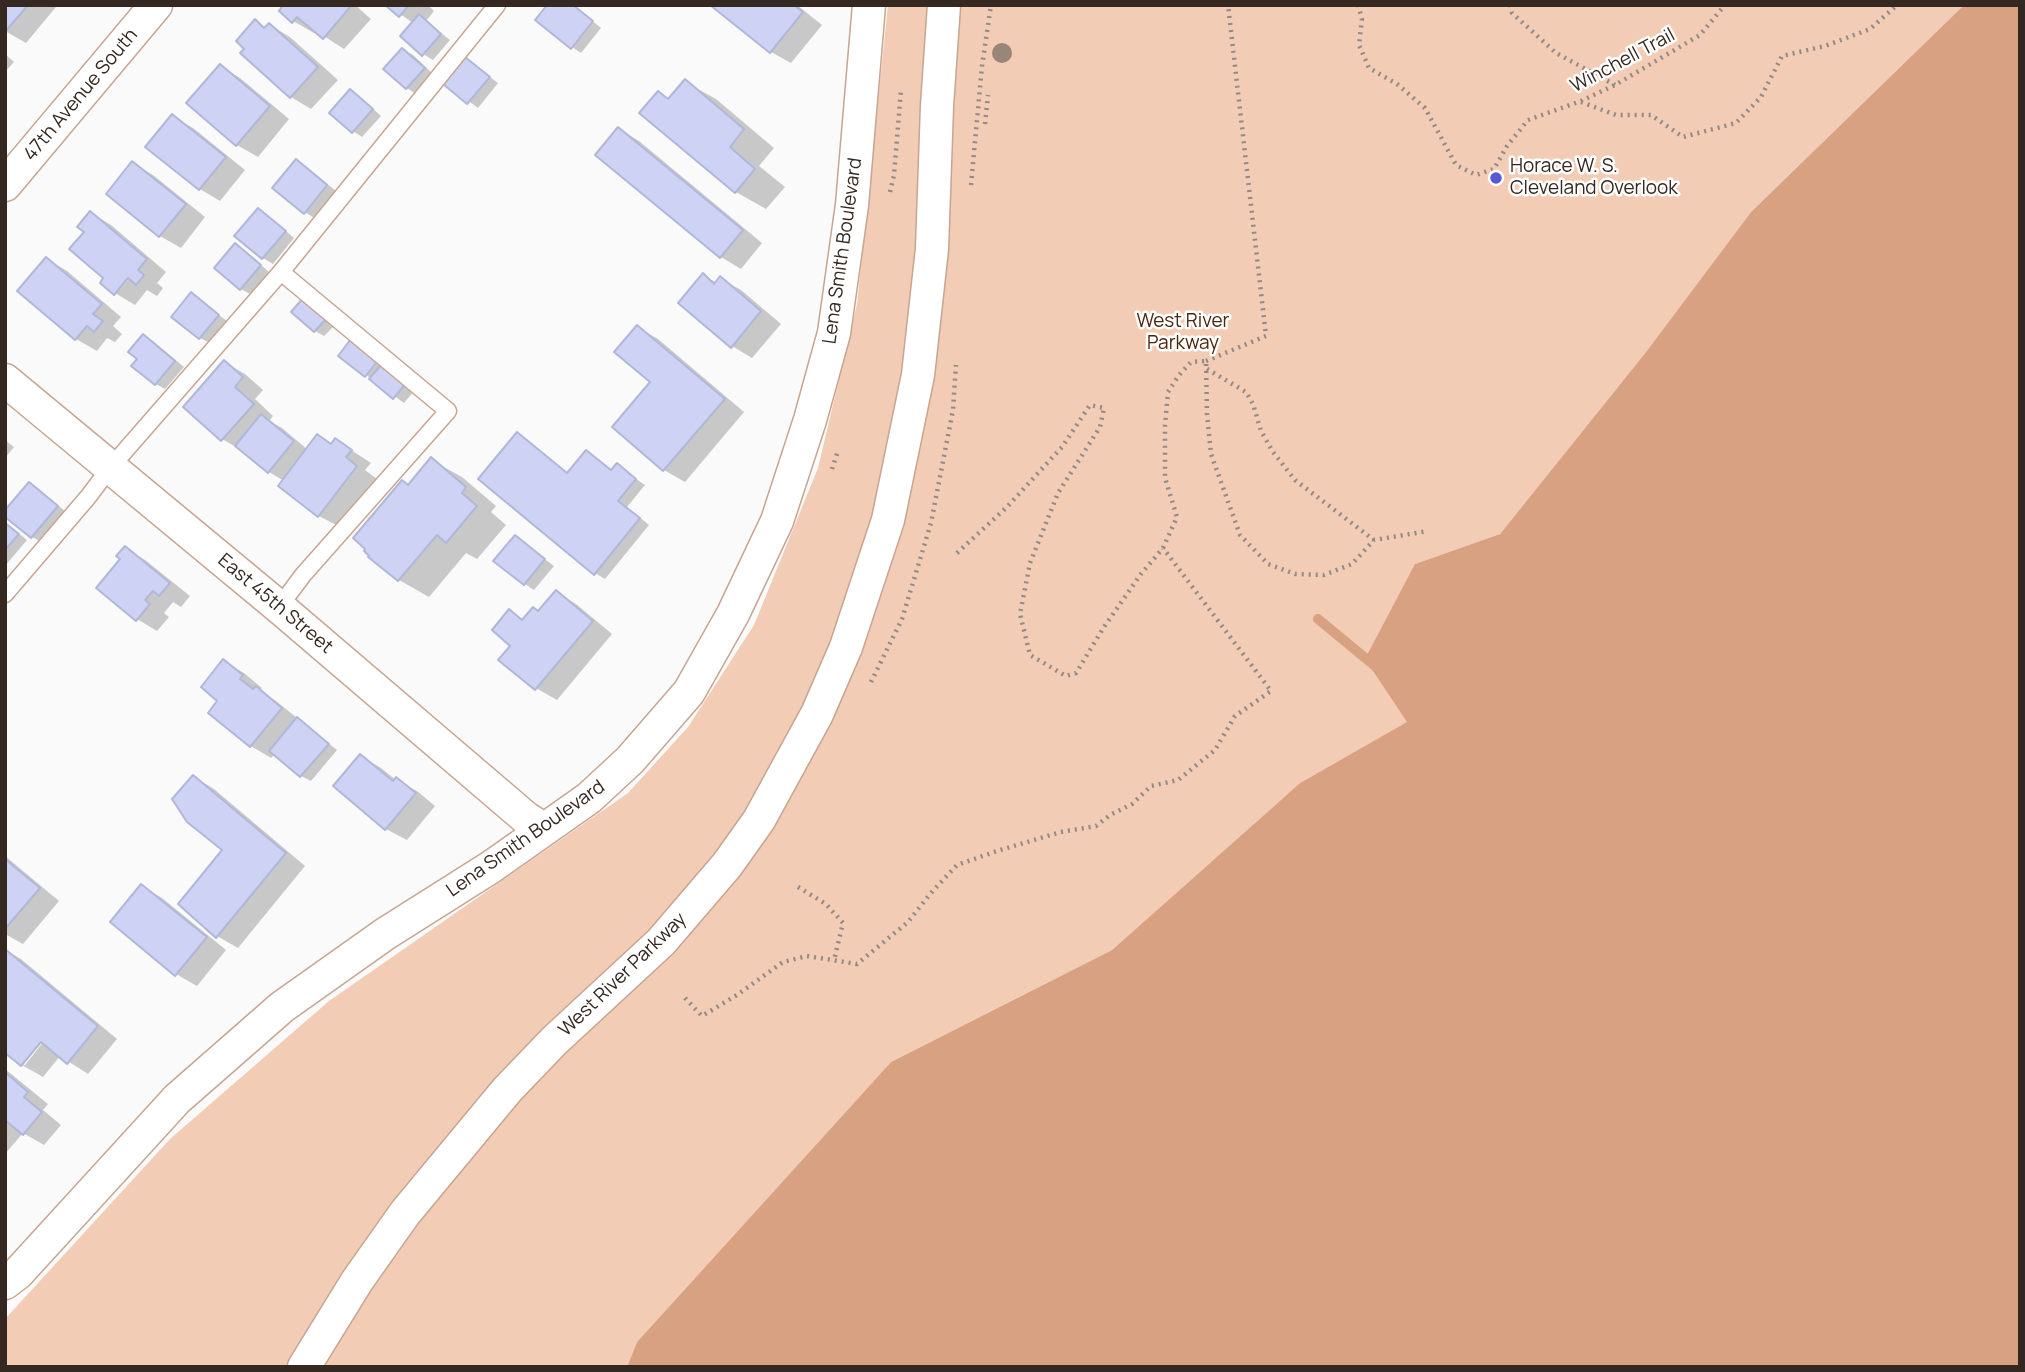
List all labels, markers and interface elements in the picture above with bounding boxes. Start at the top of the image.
street label: 47th Avenue South [19,24,143,166]
street label: Winchell Trail [1567,24,1679,98]
street label: Lena Smith Boulevard [819,156,867,346]
place label: Horace W. S. Cleveland Overlook [1510,156,1678,200]
marker: Horace W. S. Cleveland Overlook [1488,170,1504,186]
park label: West River Parkway [1137,311,1229,355]
street label: East 45th Street [213,549,337,659]
street label: Lena Smith Boulevard [442,776,610,902]
street label: West River Parkway [554,908,692,1042]

